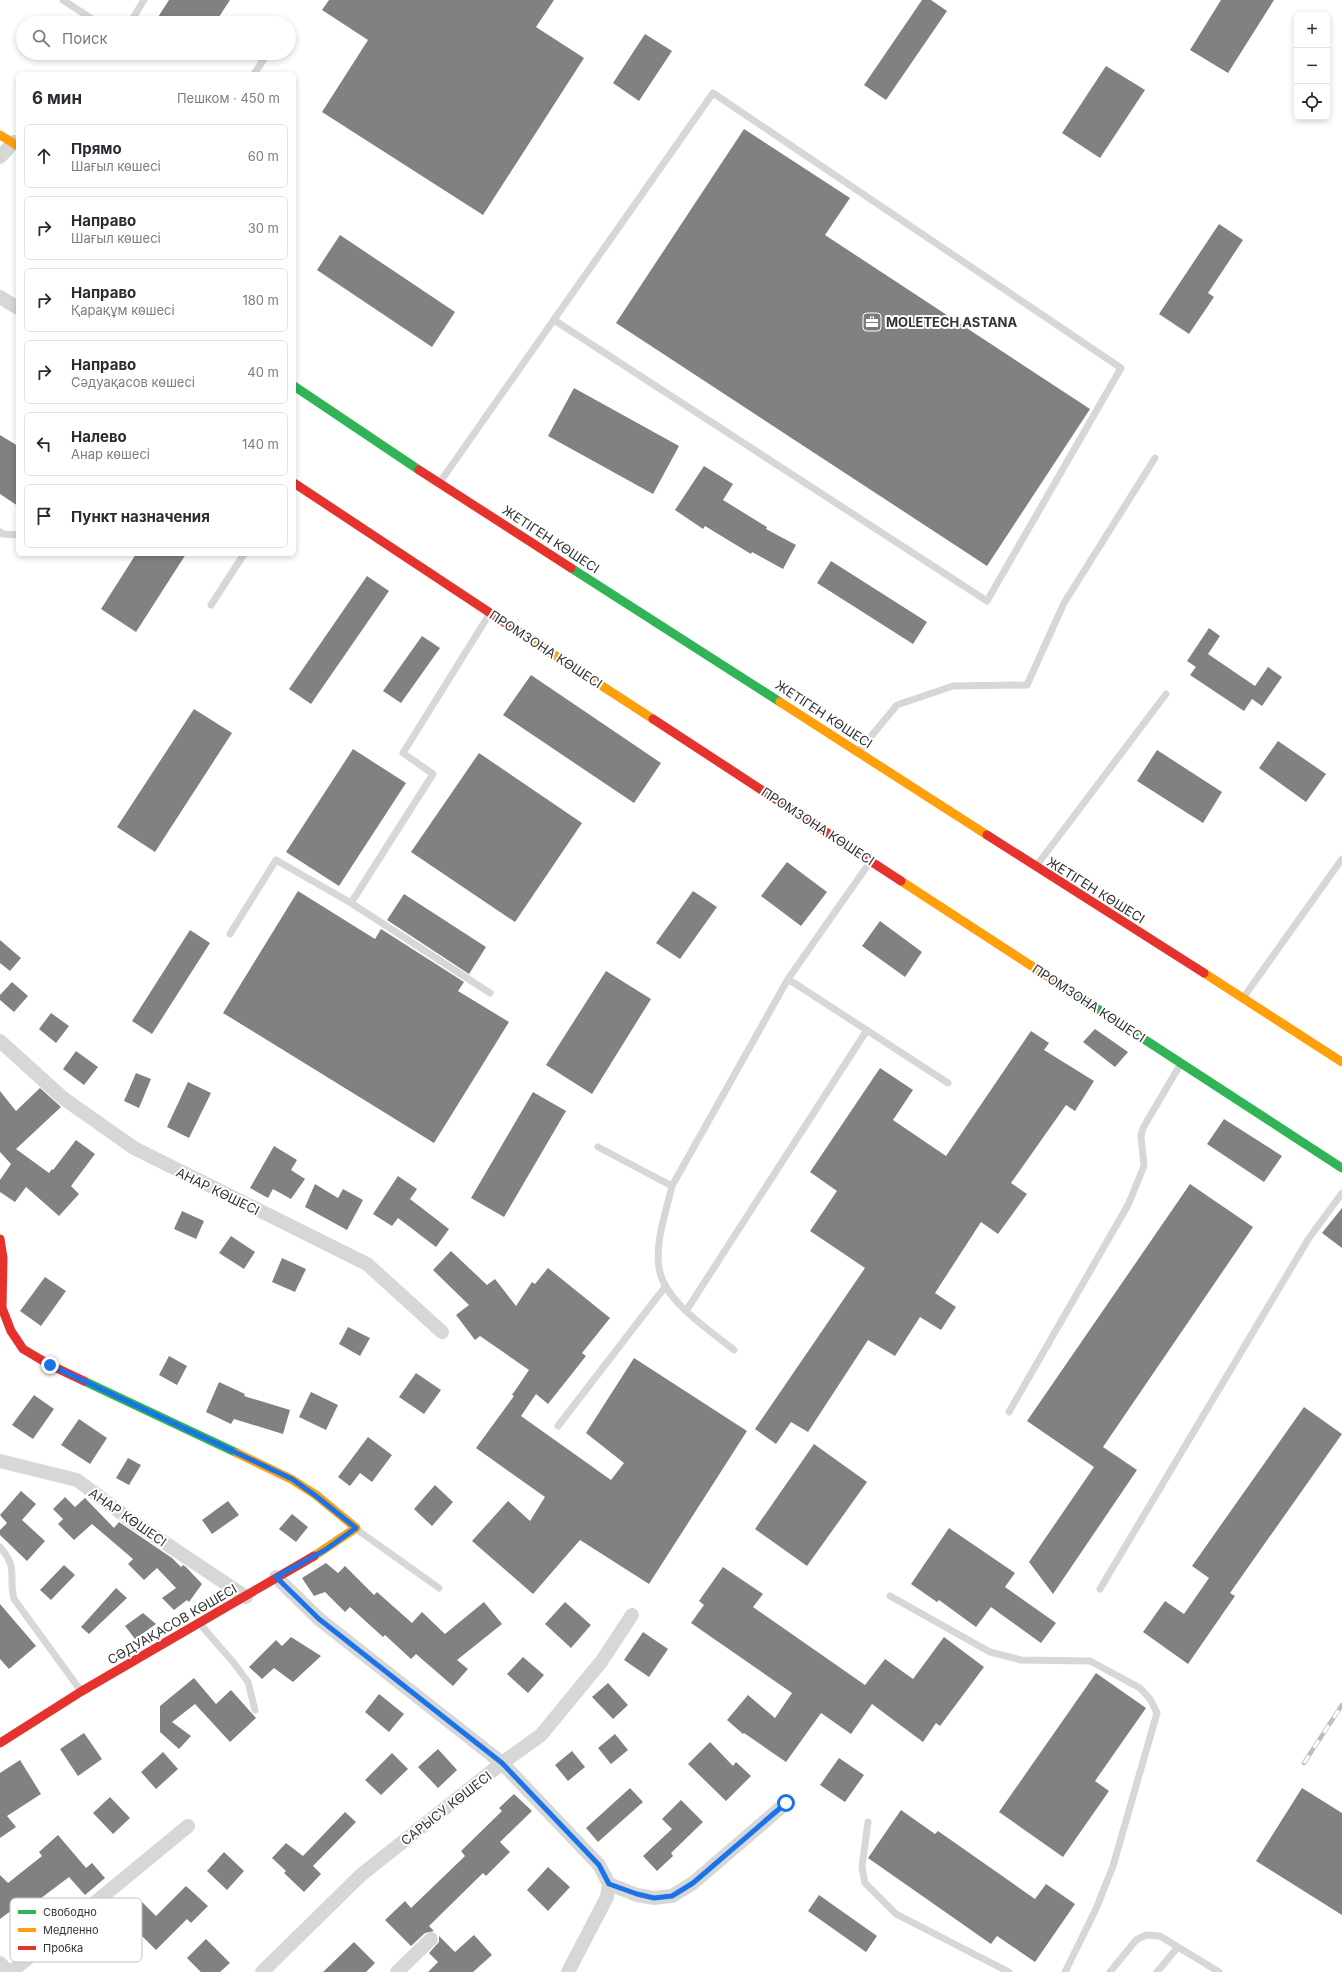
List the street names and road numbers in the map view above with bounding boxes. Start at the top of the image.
street label: ЖЕТІГЕН КӨШЕСІ [500,502,602,576]
street label: ПРОМЗОНА КӨШЕСІ [487,607,605,691]
street label: ЖЕТІГЕН КӨШЕСІ [773,677,875,751]
street label: ПРОМЗОНА КӨШЕСІ [759,784,877,868]
street label: ЖЕТІГЕН КӨШЕСІ [1044,853,1148,927]
street label: ПРОМЗОНА КӨШЕСІ [1030,961,1148,1045]
street label: АНАР КӨШЕСІ [174,1164,262,1218]
street label: АНАР КӨШЕСІ [86,1484,170,1550]
street label: СӘДУАҚАСОВ КӨШЕСІ [104,1580,240,1668]
street label: САРЫСУ КӨШЕСІ [397,1768,495,1848]

